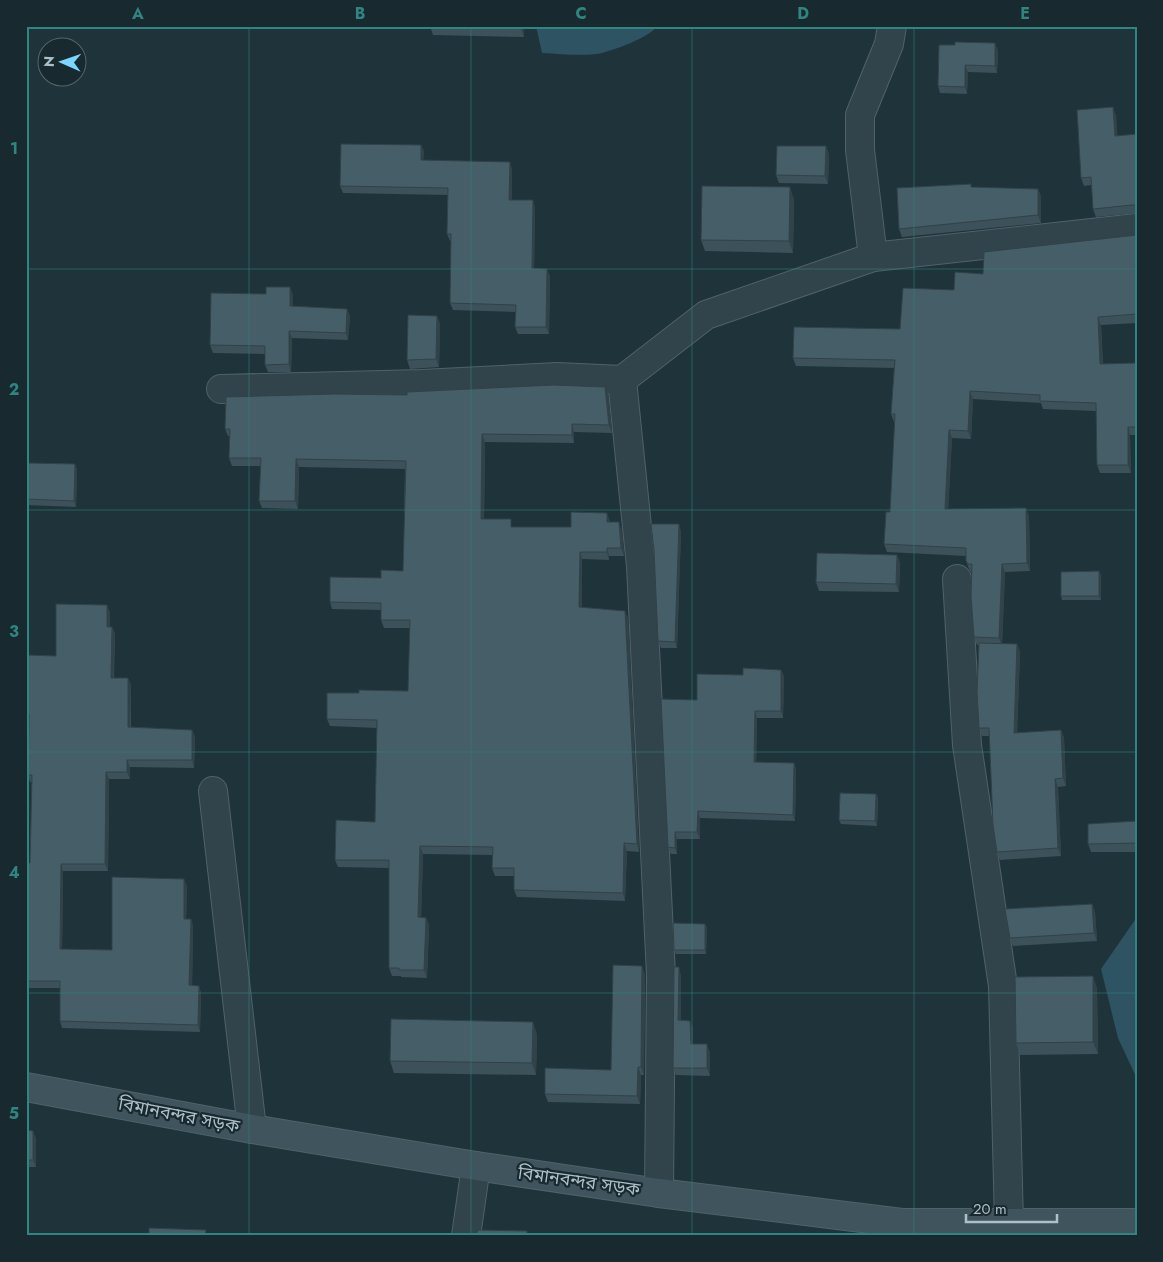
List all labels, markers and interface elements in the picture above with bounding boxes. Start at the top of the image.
text: A [131,2,144,25]
text: B [355,2,365,25]
text: C [575,2,587,25]
text: D [797,2,809,25]
text: E [1020,2,1030,25]
north arrow [38,38,88,88]
text: N [39,56,59,67]
text: 1 [10,137,18,160]
text: 2 [9,378,19,401]
text: 3 [9,620,19,643]
text: 4 [8,861,20,884]
street label: বিমানবন্দর সড়ক [115,1090,242,1140]
text: 5 [9,1102,19,1125]
street label: বিমানবন্দর সড়ক [515,1159,642,1202]
scale bar [966,1192,1057,1224]
text: 20 m [973,1198,1007,1220]

